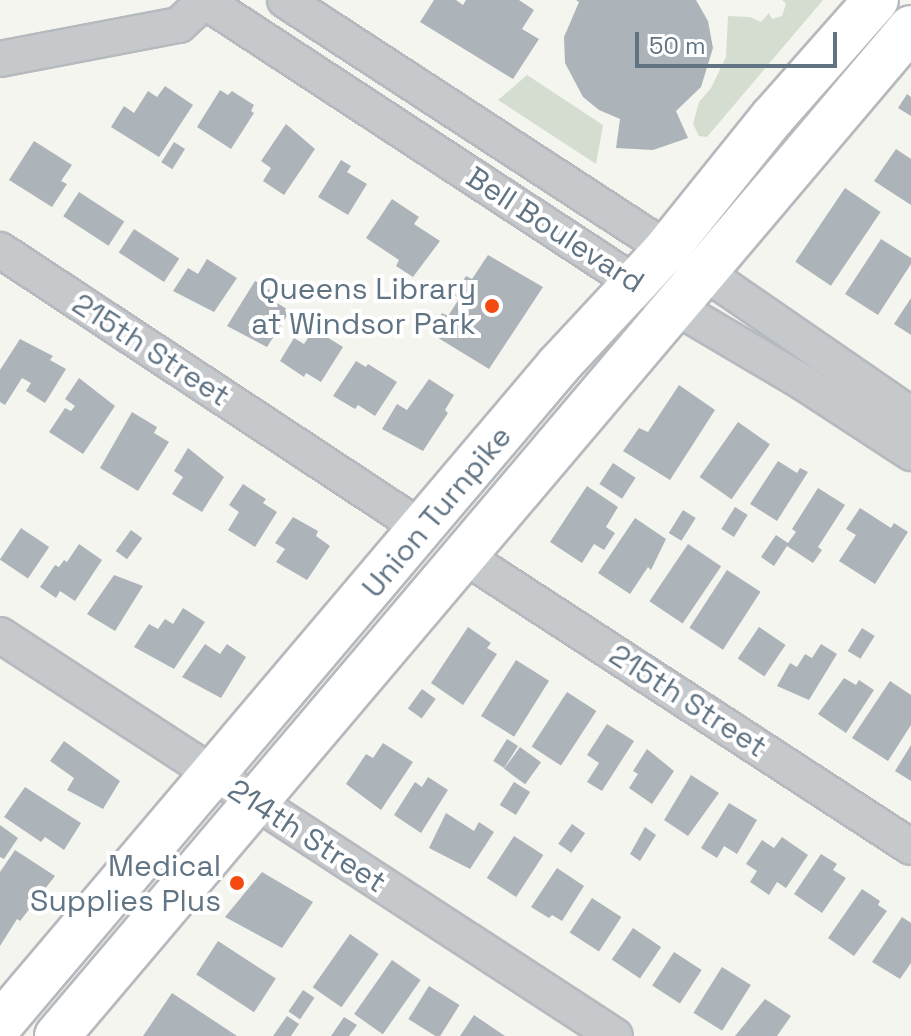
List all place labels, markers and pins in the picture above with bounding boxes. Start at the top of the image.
place label: Queens Library at Windsor Park [251,271,476,342]
marker: Queens Library at Windsor Park [483,297,501,315]
place label: Medical Supplies Plus [30,848,221,918]
marker: Medical Supplies Plus [228,874,246,892]

